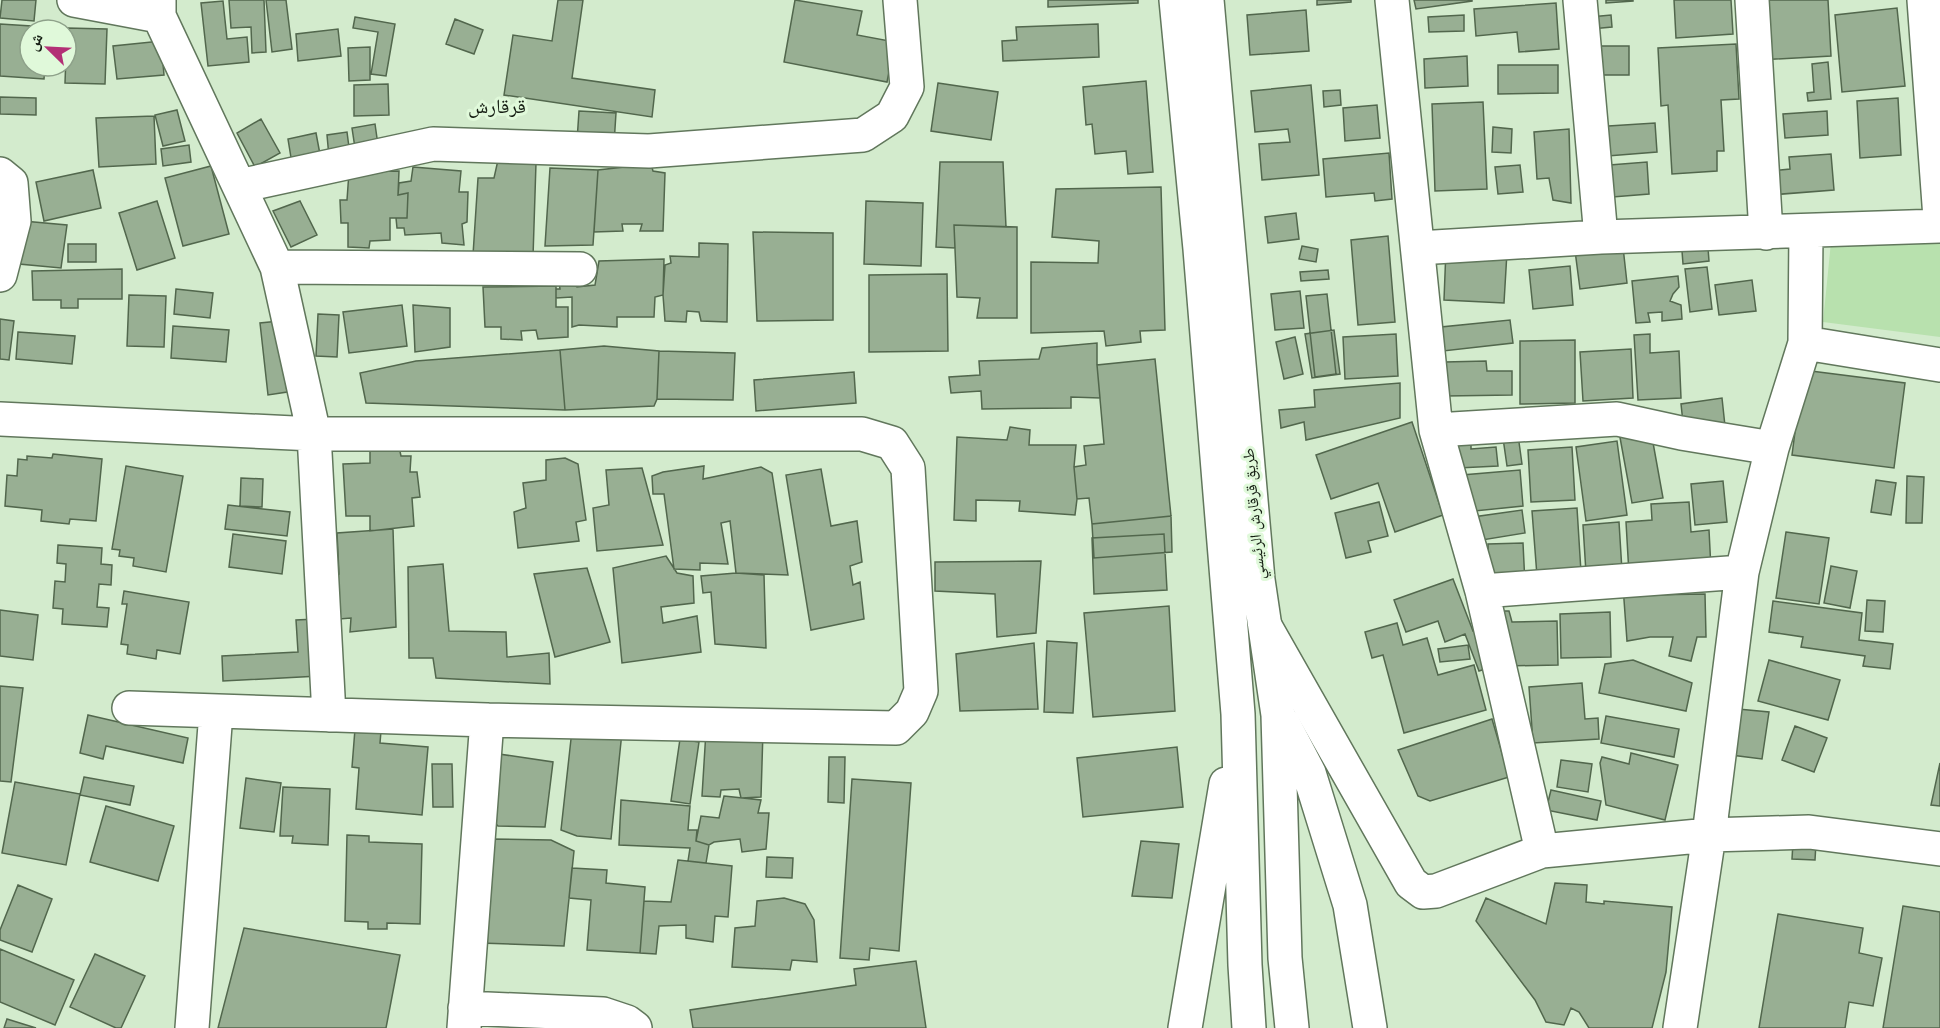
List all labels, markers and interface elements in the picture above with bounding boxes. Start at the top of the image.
north arrow [18,18,78,78]
text: ش [21,30,48,54]
district label: قرقارش [468,92,526,119]
street label: طريق قرقارش الرئيسي [1236,447,1272,581]

